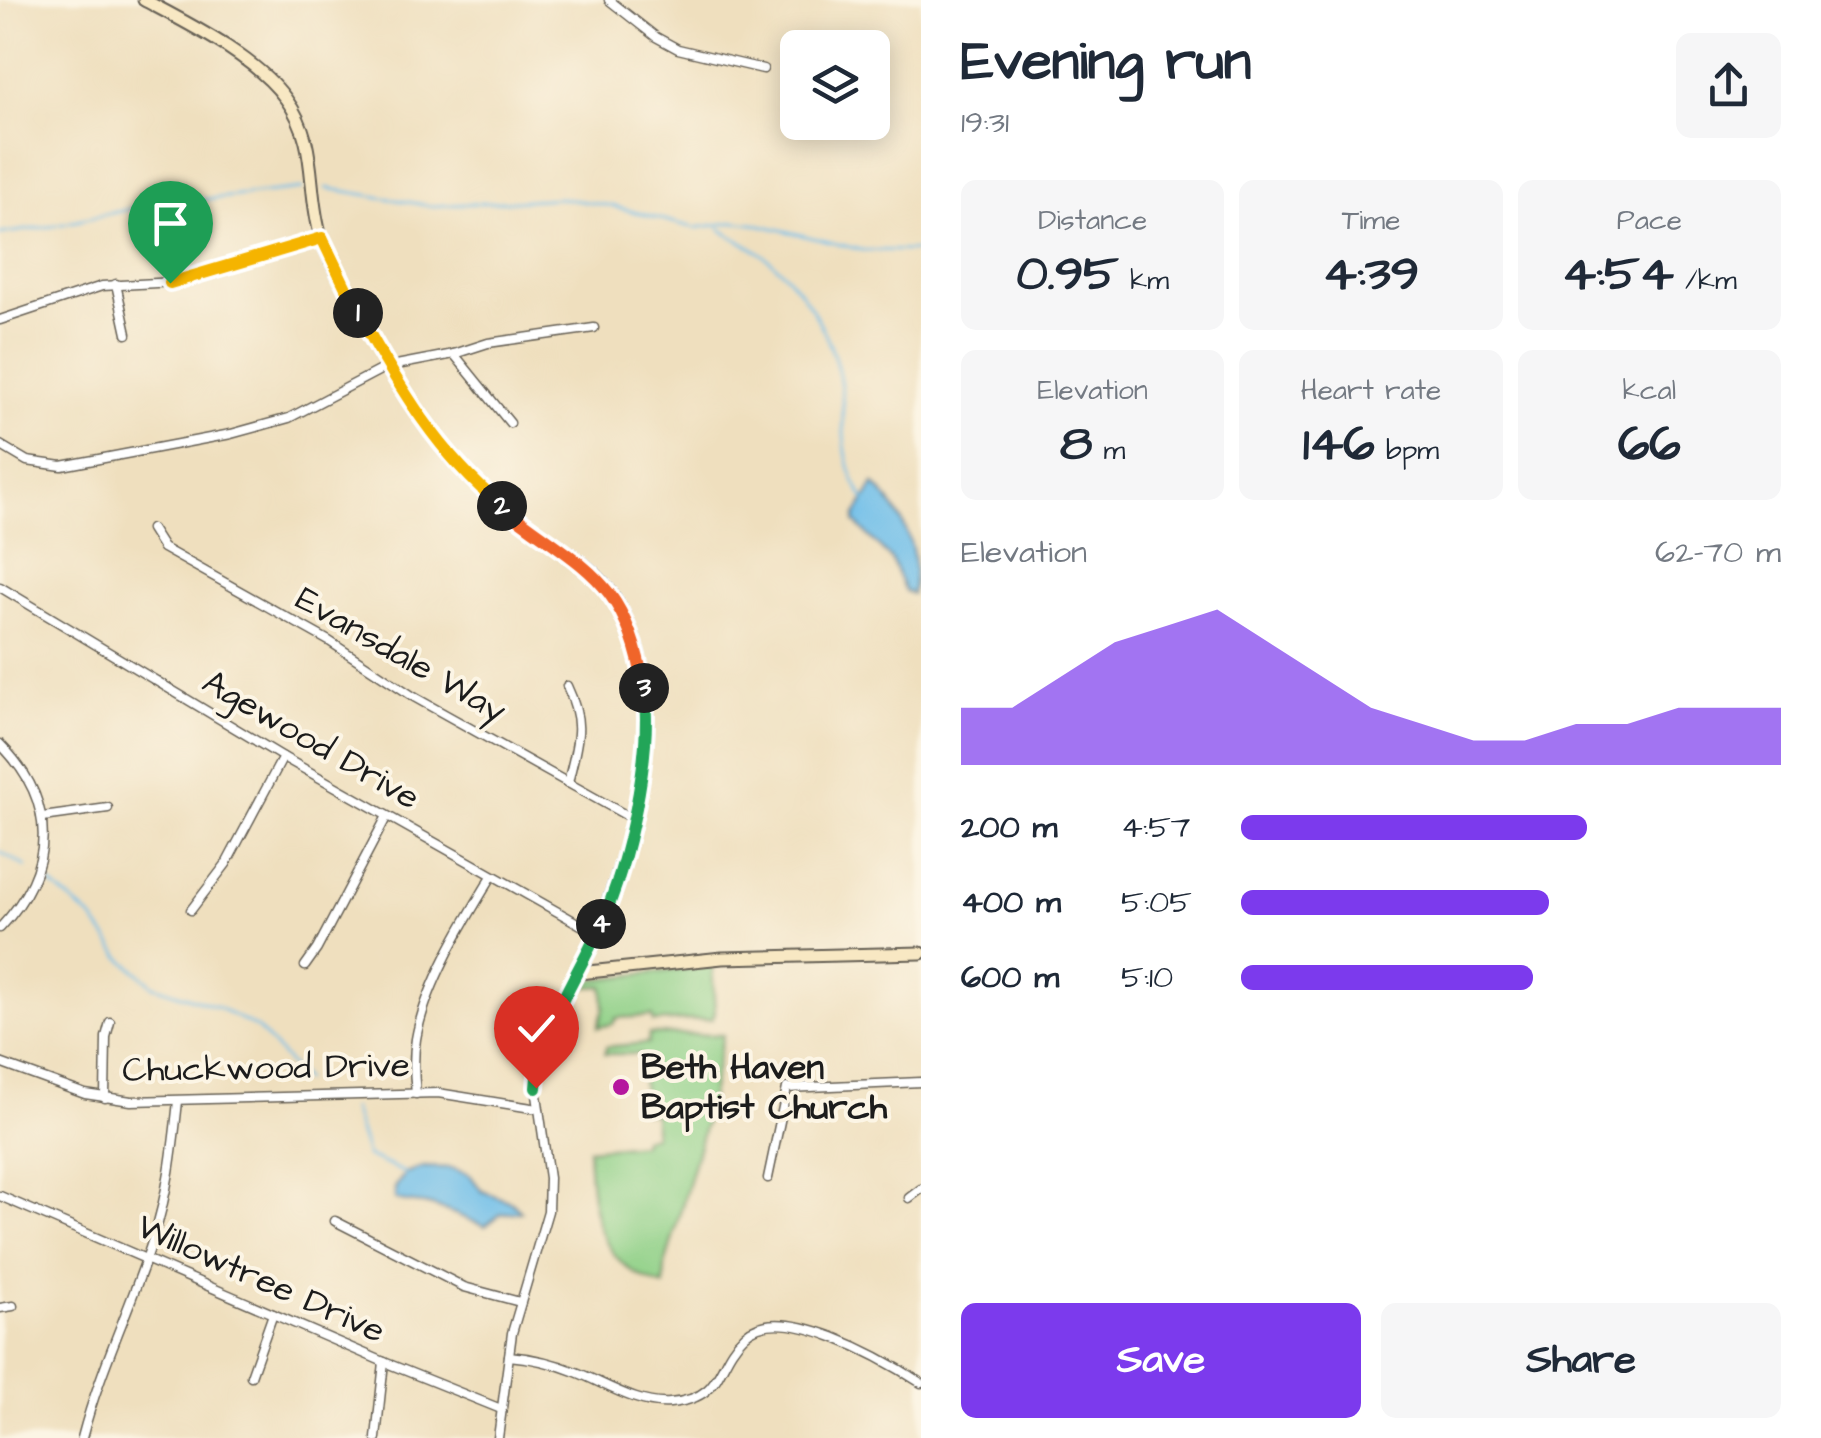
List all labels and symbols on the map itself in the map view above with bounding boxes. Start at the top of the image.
pin [128,181,213,284]
pin: 1 [333,288,383,338]
pin: 2 [477,481,527,531]
street label: Evansdale Way [286,575,515,736]
street label: Agewood Drive [192,658,429,824]
pin: 3 [619,663,669,713]
pin: 4 [576,899,626,949]
pin [494,986,579,1089]
street label: Chuckwood Drive [122,1041,410,1095]
place label: Beth Haven Baptist Church [641,1043,888,1133]
marker: Beth Haven Baptist Church [610,1076,632,1098]
street label: Willowtree Drive [129,1202,393,1356]

